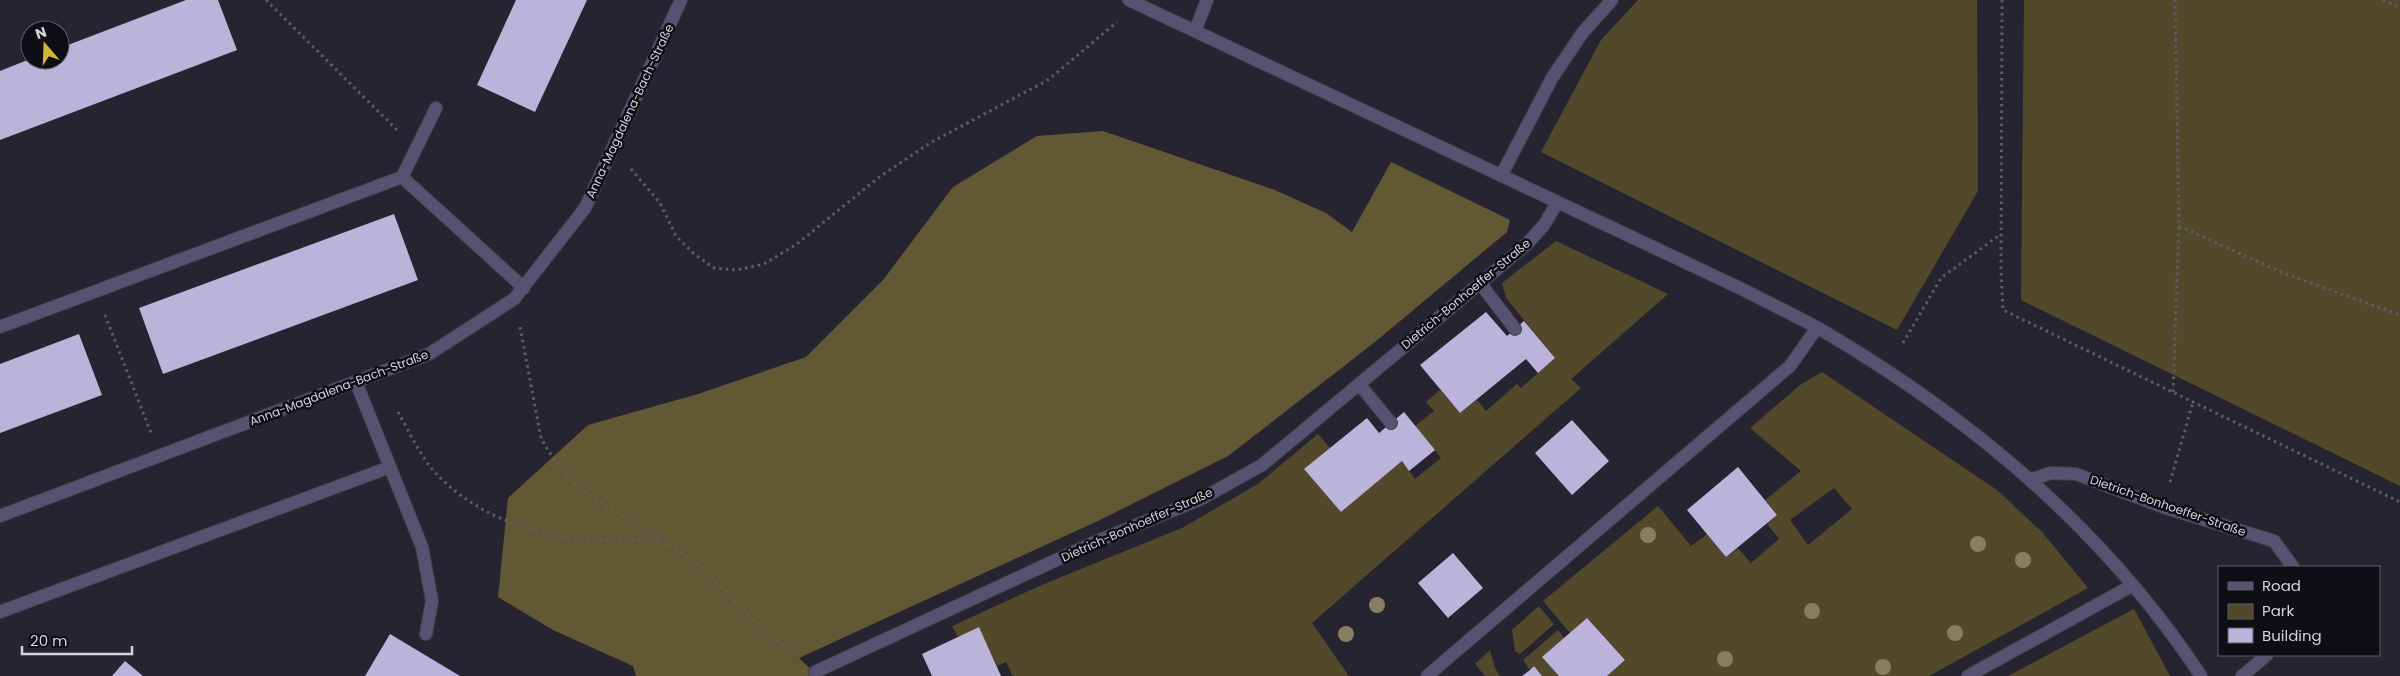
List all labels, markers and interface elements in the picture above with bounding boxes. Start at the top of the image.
north arrow [20,20,70,70]
street label: Anna-Magdalena-Bach-Straße [582,21,677,201]
text: N [33,22,49,44]
street label: Dietrich-Bonhoeffer-Straße [1397,234,1534,353]
street label: Anna-Magdalena-Bach-Straße [247,345,431,430]
street label: Dietrich-Bonhoeffer-Straße [2088,471,2248,540]
street label: Dietrich-Bonhoeffer-Straße [1059,483,1215,566]
legend [2218,566,2380,656]
text: Road [2262,575,2301,596]
text: Park [2262,600,2294,621]
scale bar [22,624,132,656]
text: Building [2262,625,2322,646]
text: 20 m [30,630,68,651]

